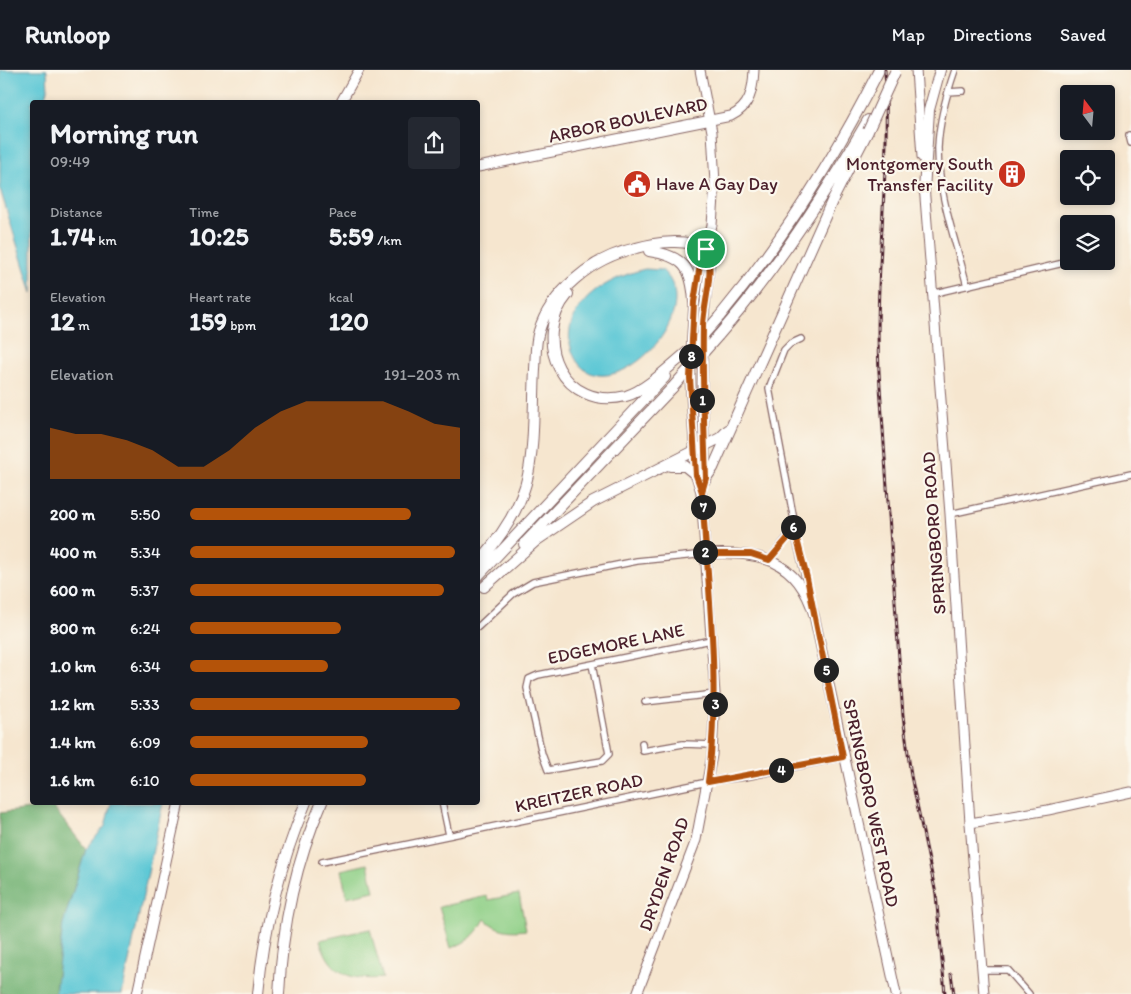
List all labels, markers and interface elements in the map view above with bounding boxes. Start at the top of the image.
text: Runloop [25,20,110,49]
text: Map [892,24,925,46]
text: Directions [953,24,1032,46]
text: Saved [1060,24,1106,46]
north arrow [1060,85,1115,140]
map controls [1060,85,1115,270]
street label: ARBOR BOULEVARD [546,92,710,148]
text: Morning run [50,116,198,150]
button: share [408,117,460,169]
button: locate [1060,150,1115,205]
text: 09:49 [50,152,90,171]
place label: Montgomery South Transfer Facility [846,153,993,196]
building icon: Montgomery South Transfer Facility [997,159,1027,189]
public building icon: Have A Gay Day [622,169,652,199]
place label: Have A Gay Day [656,173,778,195]
text: Distance [50,204,102,221]
text: Time [189,204,219,221]
text: Pace [329,204,357,221]
button: layers [1060,215,1115,270]
text: 1.74 [50,221,95,251]
text: 10:25 [189,221,249,251]
text: 5:59 [329,221,374,251]
pin [685,228,727,270]
text: km [95,232,117,249]
text: /km [374,232,402,249]
icon: arrive [692,235,720,263]
text: Elevation [50,289,106,306]
text: Heart rate [189,289,251,306]
text: kcal [329,289,354,306]
text: 12 [50,306,75,336]
text: 159 [189,306,227,336]
text: 120 [329,306,369,336]
text: m [75,317,90,334]
text: bpm [227,317,256,334]
pin: 8 [678,344,704,368]
text: 8 [688,348,695,365]
text: Elevation [50,365,114,384]
text: 191–203 m [384,365,460,384]
pin: 1 [690,388,714,412]
text: 1 [699,392,706,409]
street label: SPRINGBORO ROAD [917,451,951,615]
pin: 7 [690,494,716,520]
text: 7 [700,499,707,516]
text: 200 m [50,505,95,524]
text: 5:50 [130,505,161,524]
pin: 6 [780,514,806,540]
text: 6 [790,519,797,536]
pin: 2 [692,540,718,564]
text: 400 m [50,543,96,562]
text: 5:34 [130,543,161,562]
text: 2 [702,544,709,561]
text: 600 m [50,581,95,600]
text: 5:37 [130,581,159,600]
text: 800 m [50,619,96,638]
text: 6:24 [130,619,160,638]
street label: EDGEMORE LANE [546,619,686,669]
text: 1.0 km [50,657,96,676]
text: 6:34 [130,657,161,676]
pin: 5 [814,658,838,682]
text: 5 [823,662,830,679]
pin: 3 [702,692,728,716]
text: 1.2 km [50,695,95,714]
text: 5:33 [130,695,160,714]
text: 3 [712,696,719,713]
street label: SPRINGBORO WEST ROAD [838,697,904,909]
text: 1.4 km [50,733,96,752]
text: 6:09 [130,733,161,752]
pin: 4 [768,758,794,782]
text: 4 [777,762,786,779]
street label: KREITZER ROAD [513,769,645,817]
text: 1.6 km [50,771,95,790]
text: 6:10 [130,771,160,790]
street label: DRYDEN ROAD [634,814,694,934]

